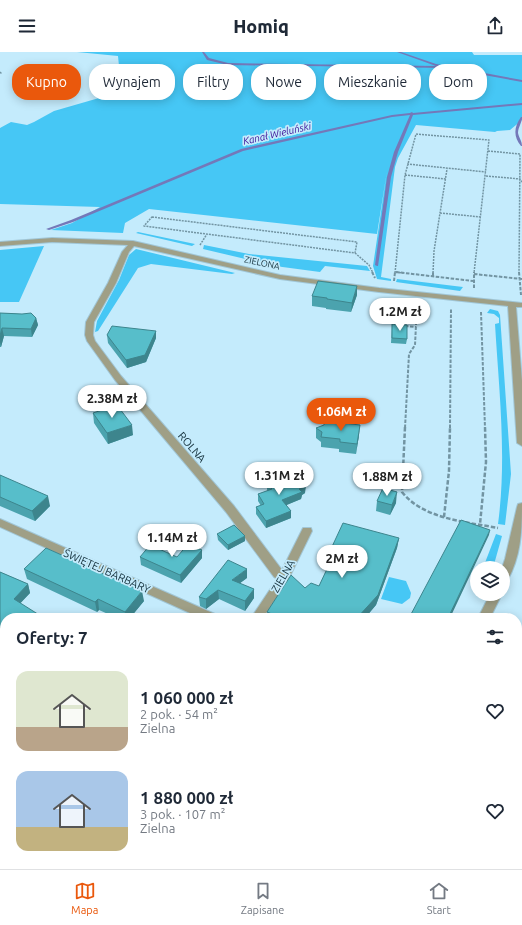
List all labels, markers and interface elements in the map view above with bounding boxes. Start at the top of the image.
icon: menu [16,15,38,37]
icon: share [484,15,506,37]
text: Homiq [233,16,289,36]
chip: Kupno [12,64,81,100]
chip: Wynajem [89,64,175,100]
chip: Filtry [183,64,243,100]
chip: Nowe [251,64,316,100]
chip: Mieszkanie [324,64,421,100]
chip: Dom [429,64,487,100]
water label: Kanał Wieluński [242,120,313,147]
street label: ZIELONA [243,254,281,272]
pin: 1.2M zł [363,298,437,332]
text: 1.2M zł [378,304,422,318]
pin: 2.38M zł [71,385,153,419]
text: 2.38M zł [87,391,137,405]
pin: 1.06M zł [300,398,382,432]
text: 1.06M zł [316,404,366,418]
street label: ROLNA [176,429,209,465]
pin: 1.31M zł [238,462,320,496]
pin: 1.88M zł [346,463,428,497]
text: 1.31M zł [254,468,304,482]
text: 1.88M zł [362,469,412,483]
pin: 1.14M zł [131,524,213,558]
text: 1.14M zł [147,530,197,544]
pin: 2M zł [314,545,370,579]
street label: ŚWIĘTEJ BARBARY [62,546,153,596]
text: 2M zł [326,551,358,565]
street label: ZIELNA [269,557,298,595]
map controls [470,561,510,601]
button: layers [470,561,510,601]
icon: filters [484,626,506,648]
text: Oferty: 7 [16,628,88,647]
icon: home [48,687,96,735]
text: 1 060 000 zł [140,688,233,707]
icon: heart [484,700,506,722]
text: 2 pok. · 54 m² [140,707,218,721]
text: Zielna [140,721,175,735]
icon: home [48,787,96,835]
text: 1 880 000 zł [140,788,233,807]
icon: heart [484,800,506,822]
text: 3 pok. · 107 m² [140,807,225,821]
text: Zielna [140,821,175,835]
tab: Mapa [71,880,98,916]
tab: Zapisane [241,880,284,916]
tab: Start [427,880,451,916]

